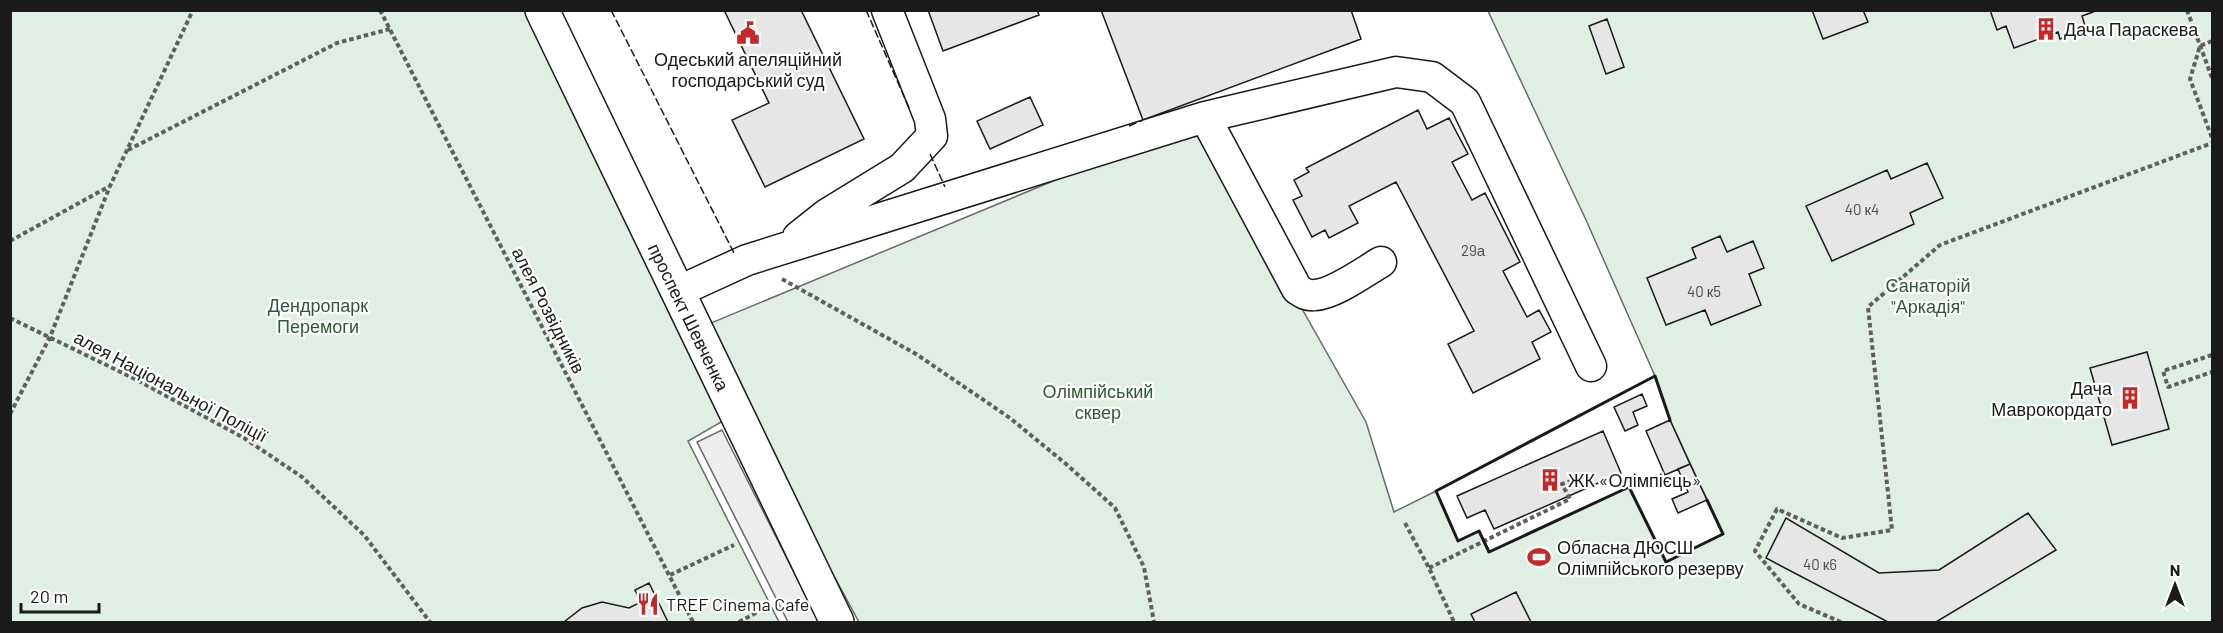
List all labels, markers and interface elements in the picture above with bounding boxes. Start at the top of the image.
building icon: Дача Параскева [2033,16,2059,42]
place label: Дача Параскева [2064,18,2199,40]
public building icon: Одеський апеляційний господарський суд [735,20,761,46]
place label: Одеський апеляційний господарський суд [654,48,842,91]
house number: 40 к4 [1845,200,1879,218]
street label: проспект Шевченка [644,240,735,395]
house number: 29а [1461,241,1486,259]
street label: алея Розвідників [508,243,590,377]
park label: Санаторій "Аркадія" [1886,274,1970,317]
house number: 40 к5 [1687,282,1721,300]
park label: Дендропарк Перемоги [268,294,368,337]
street label: алея Національної Поліції [70,326,272,446]
place label: Дача Маврокордато [1991,377,2113,420]
park label: Олімпійський сквер [1043,380,1153,423]
building icon: Дача Маврокордато [2117,385,2143,411]
building icon: ЖК «Олімпієць» [1537,467,1563,493]
place label: ЖК «Олімпієць» [1568,469,1701,491]
place label: Обласна ДЮСШ Олімпійського резерву [1557,536,1744,579]
sports icon: Обласна ДЮСШ Олімпійського резерву [1526,544,1552,570]
house number: 40 к6 [1803,555,1837,573]
north arrow [2145,555,2205,615]
text: N [2170,560,2180,579]
scale bar [21,576,99,614]
text: 20 m [30,585,68,607]
restaurant icon: TREF Cinema Cafe [635,591,661,617]
place label: TREF Cinema Cafe [666,593,809,615]

